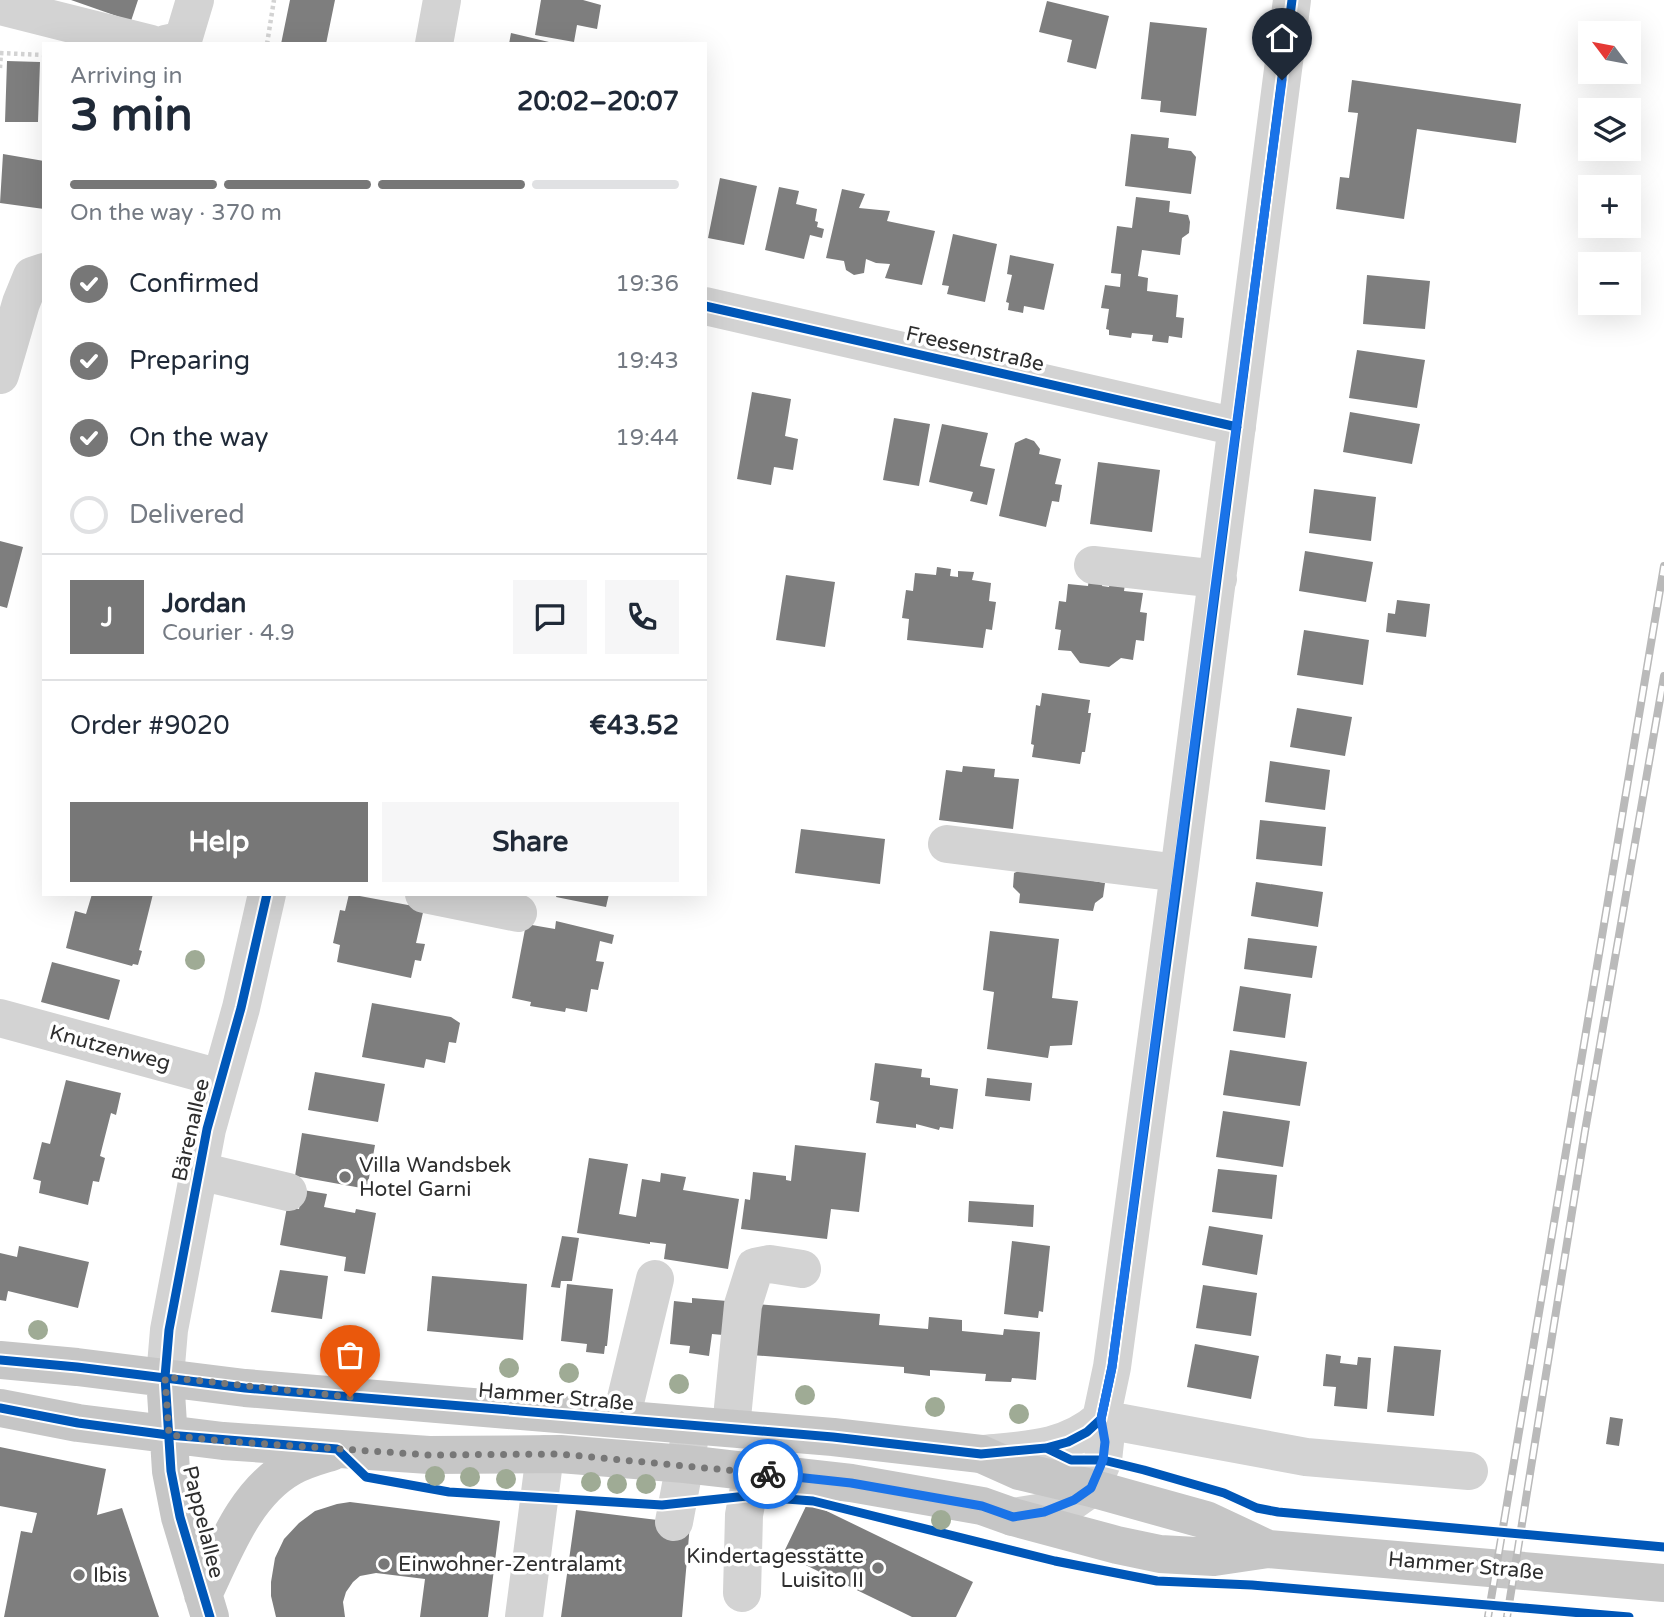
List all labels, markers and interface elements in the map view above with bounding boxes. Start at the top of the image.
pin [1252,8,1312,80]
icon: home [1263,19,1301,57]
north arrow [1578,21,1642,84]
map controls [1578,21,1641,315]
text: Arriving in [70,62,183,90]
text: 20:02–20:07 [517,86,679,117]
text: 3 min [70,88,193,143]
button: layers [1578,98,1641,161]
button: + [1578,175,1641,238]
text: On the way · 370 m [70,199,282,227]
button: − [1578,252,1641,315]
icon: check [70,265,108,303]
text: Confirmed [129,268,259,299]
text: 19:36 [615,270,679,298]
street label: Freesenstraße [904,321,1047,377]
icon: check [70,342,108,380]
text: Preparing [129,345,250,376]
text: 19:43 [615,347,679,375]
icon: check [70,419,108,457]
text: On the way [129,422,269,453]
text: 19:44 [615,424,679,452]
text: Delivered [129,499,245,530]
button: chat [513,580,587,654]
button: phone [605,580,679,654]
text: Jordan [162,588,246,619]
text: J [101,602,113,633]
text: Courier · 4.9 [162,619,295,647]
text: Order #9020 [70,710,230,741]
text: €43.52 [589,710,679,741]
button: Help [70,802,368,882]
button: Share [382,802,679,882]
street label: Knutzenweg [47,1020,173,1076]
street label: Bärenallee [167,1076,215,1184]
place label: Villa Wandsbek Hotel Garni [359,1153,511,1202]
marker: Villa Wandsbek Hotel Garni [337,1169,353,1185]
pin [320,1325,380,1397]
icon: bag [331,1336,369,1374]
street label: Hammer Straße [477,1378,635,1416]
courier [733,1439,803,1509]
icon: bike [749,1455,787,1493]
street label: Pappelallee [177,1463,229,1581]
place label: Kindertagesstätte Luisito II [686,1544,864,1593]
street label: Hammer Straße [1387,1547,1545,1585]
place label: Einwohner-Zentralamt [398,1552,622,1577]
marker: Einwohner-Zentralamt [376,1556,392,1572]
marker: Kindertagesstätte Luisito II [870,1560,886,1576]
place label: Ibis [93,1563,127,1588]
marker: Ibis [71,1567,87,1583]

